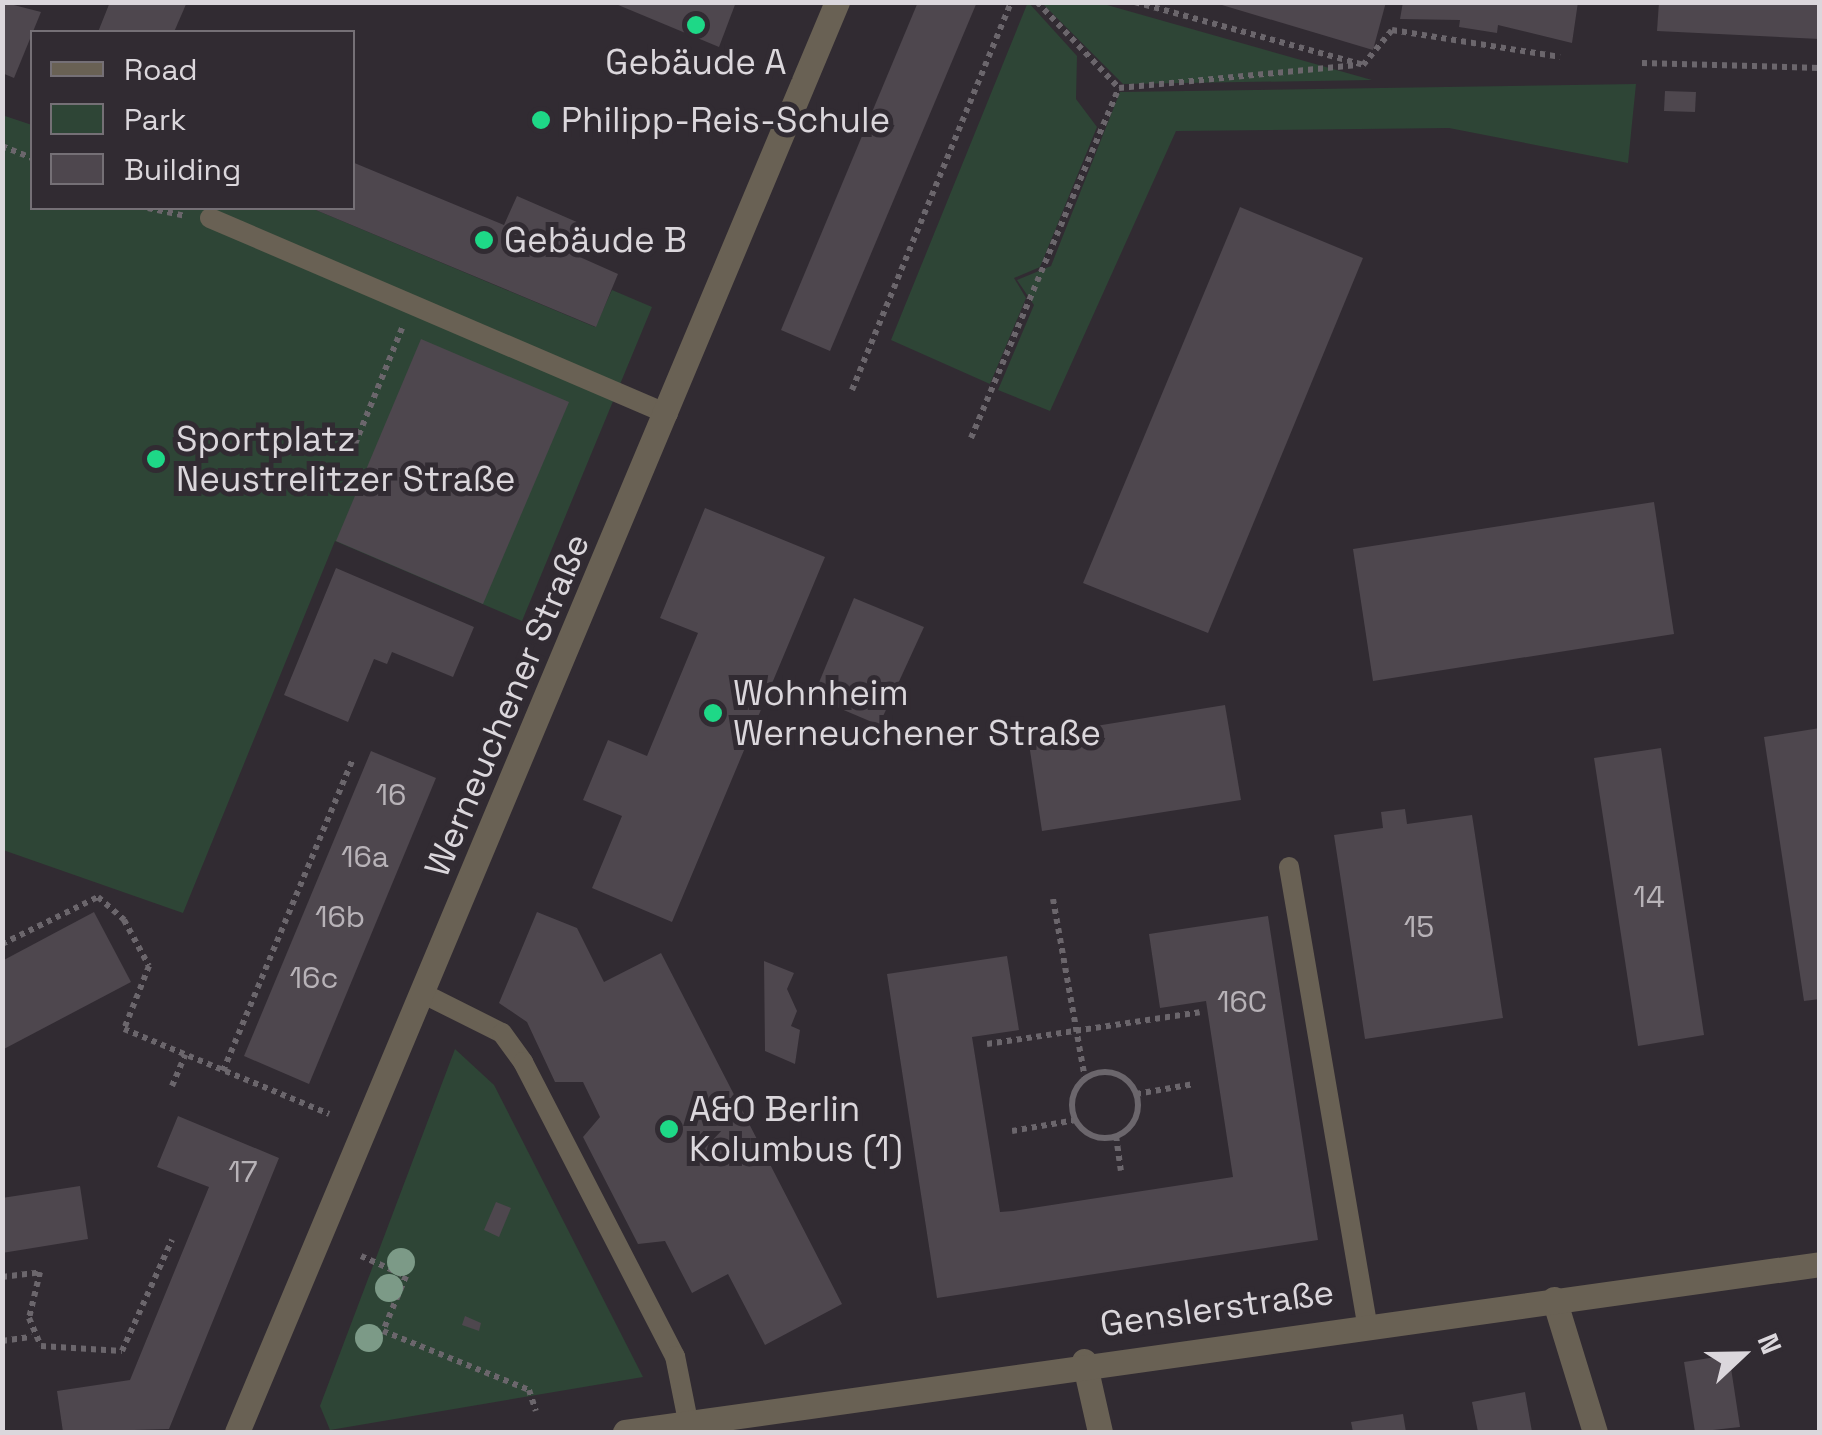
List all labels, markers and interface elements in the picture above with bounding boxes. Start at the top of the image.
marker: Gebäude A [685,14,707,36]
legend [30,30,355,210]
place label: Gebäude A [605,41,787,83]
text: Road [124,50,198,89]
place label: Philipp-Reis-Schule [561,99,890,141]
text: Park [124,100,186,139]
marker: Philipp-Reis-Schule [530,109,552,131]
text: Building [124,150,241,189]
place label: Gebäude B [504,219,687,261]
marker: Gebäude B [473,229,495,251]
place label: Sportplatz Neustrelitzer Straße [176,418,516,500]
marker: Sportplatz Neustrelitzer Straße [145,448,167,470]
street label: Werneuchener Straße [416,527,598,883]
place label: Wohnheim Werneuchener Straße [733,672,1101,754]
marker: Wohnheim Werneuchener Straße [702,702,724,724]
house number: 16 [376,777,406,813]
house number: 16a [341,839,389,875]
house number: 14 [1633,879,1665,915]
house number: 16b [315,899,365,935]
house number: 15 [1404,909,1434,945]
house number: 16c [290,960,338,996]
house number: 16C [1217,984,1267,1020]
place label: A&O Berlin Kolumbus (1) [689,1088,903,1170]
marker: A&O Berlin Kolumbus (1) [658,1118,680,1140]
house number: 17 [228,1154,258,1190]
street label: Genslerstraße [1098,1271,1336,1345]
north arrow [1692,1305,1792,1405]
text: N [1750,1328,1790,1359]

